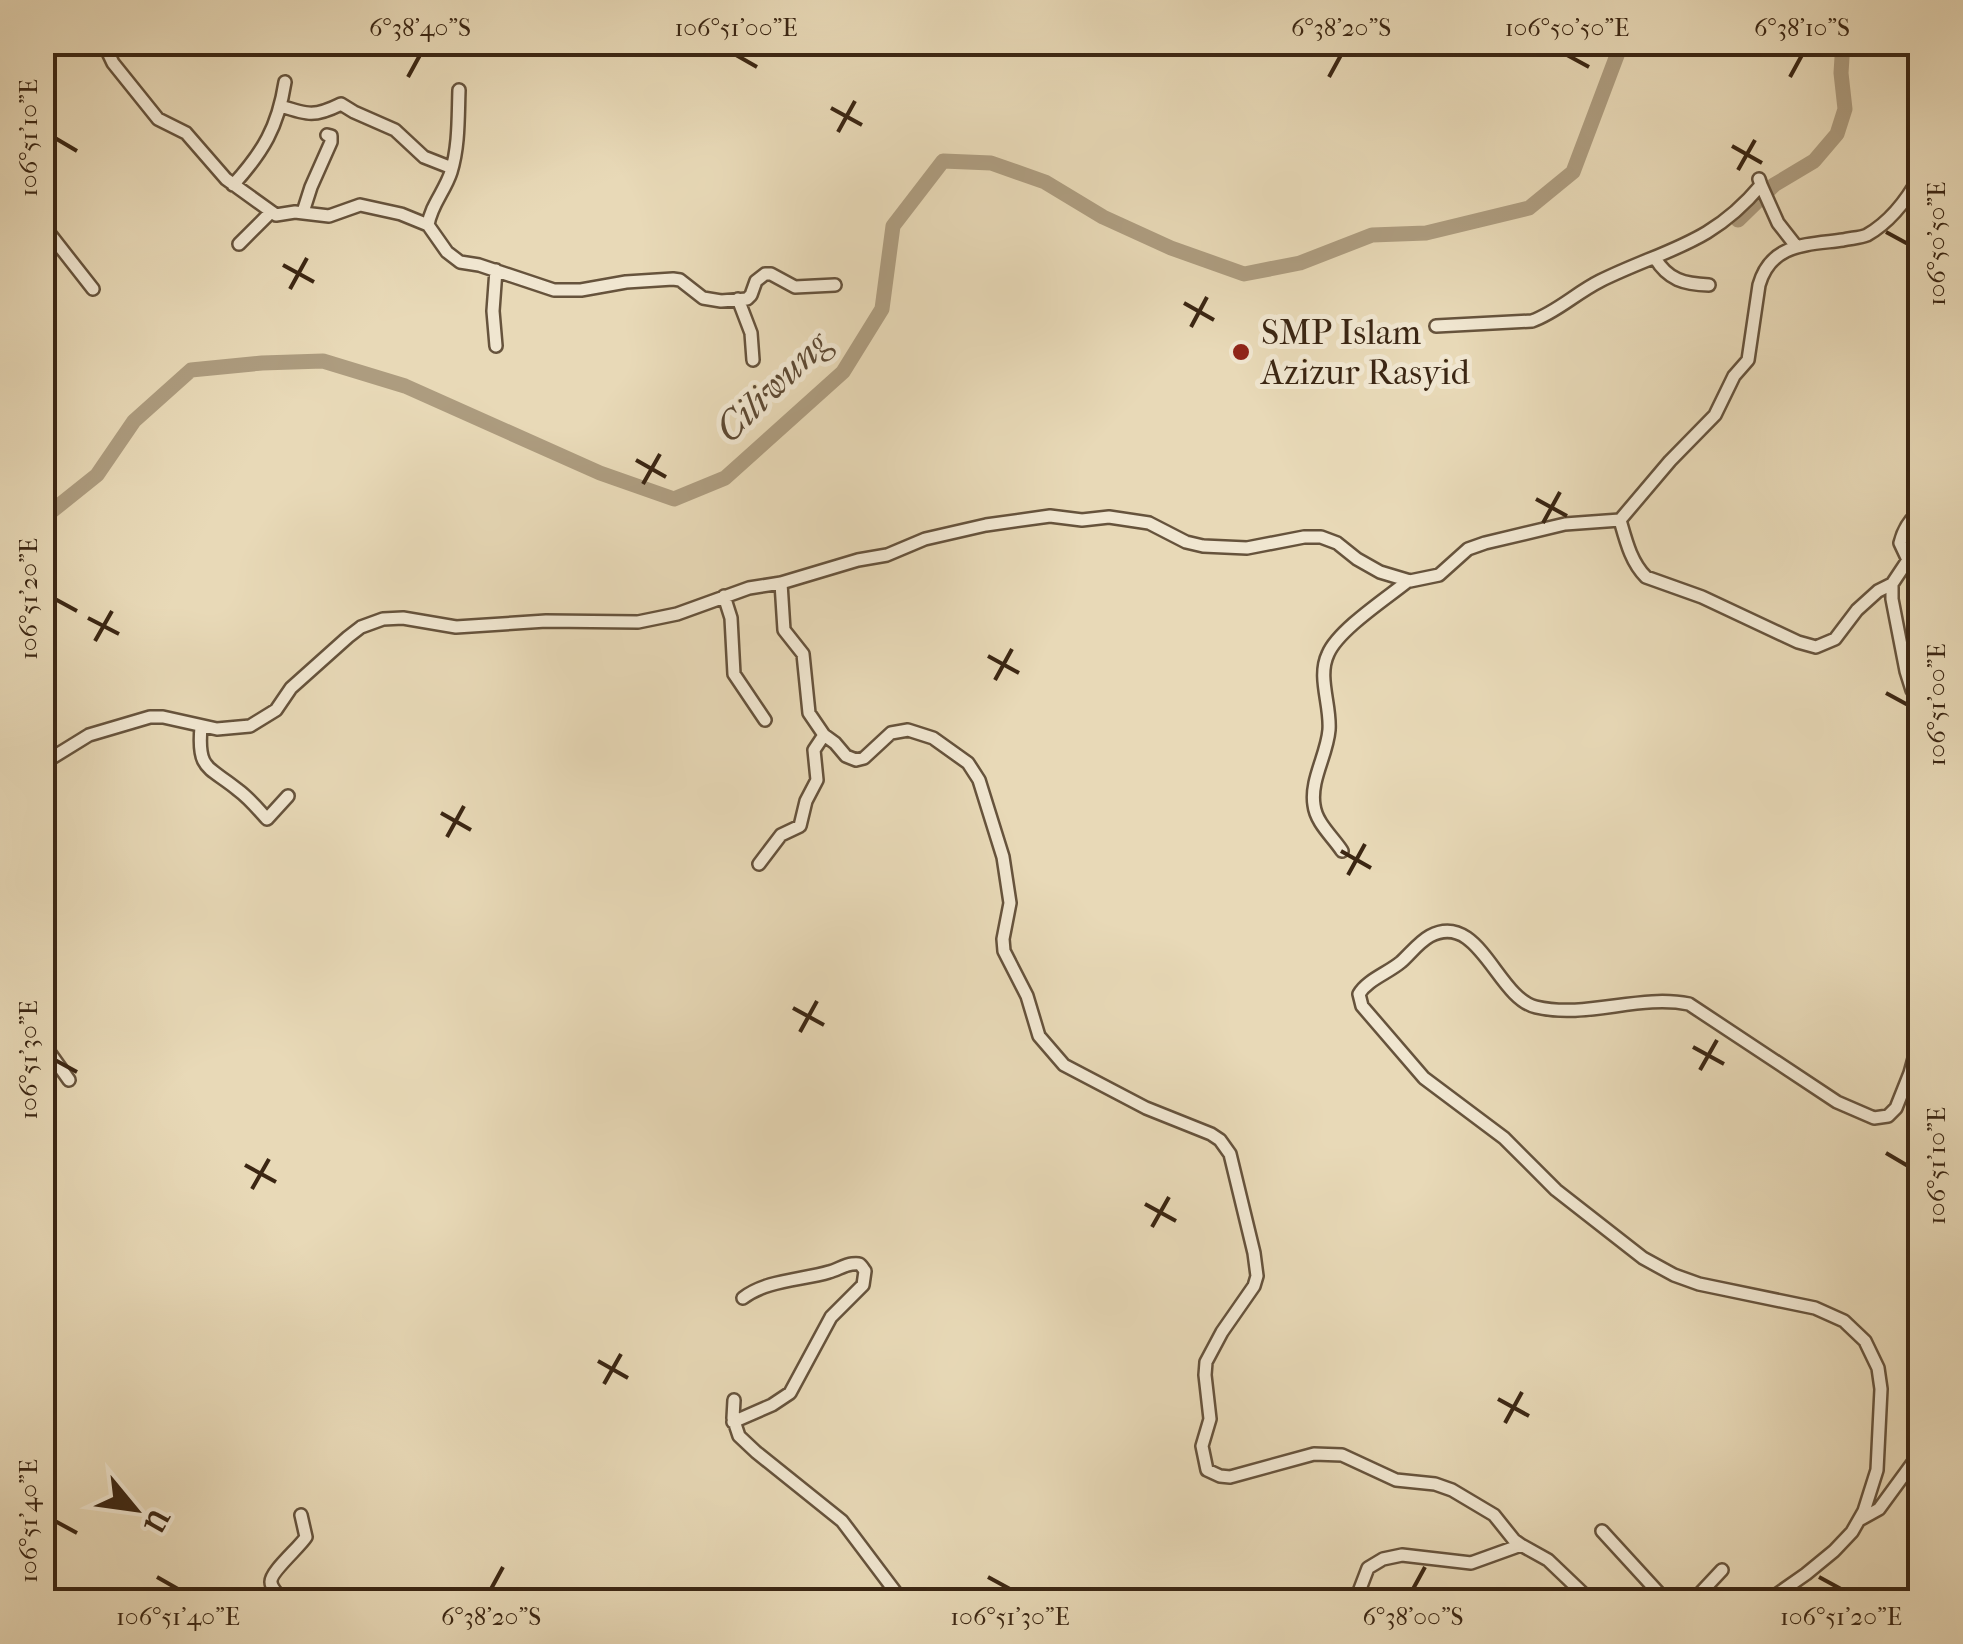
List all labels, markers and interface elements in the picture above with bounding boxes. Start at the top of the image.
text: 6°38'40"S [369,13,471,42]
text: 106°51'00"E [675,13,797,42]
text: 6°38'20"S [1291,13,1391,42]
text: 106°50'50"E [1505,13,1629,42]
text: 6°38'10"S [1754,13,1850,42]
text: 106°51'10"E [14,79,43,197]
text: 106°50'50"E [1922,182,1951,306]
place label: SMP Islam Azizur Rasyid [1259,312,1471,393]
water label: Ciliwung [706,321,839,451]
marker: SMP Islam Azizur Rasyid [1230,341,1252,363]
text: 106°51'20"E [14,538,43,660]
text: 106°51'00"E [1922,644,1951,766]
text: 106°51'30"E [14,1000,43,1120]
text: 106°51'10"E [1922,1107,1951,1225]
text: 106°51'40"E [14,1459,43,1583]
north arrow [85,1459,185,1559]
text: U [137,1503,176,1539]
text: 106°51'40"E [116,1602,240,1631]
text: 6°38'20"S [441,1602,541,1631]
text: 106°51'30"E [950,1602,1070,1631]
text: 6°38'00"S [1362,1602,1464,1631]
text: 106°51'20"E [1780,1602,1902,1631]

